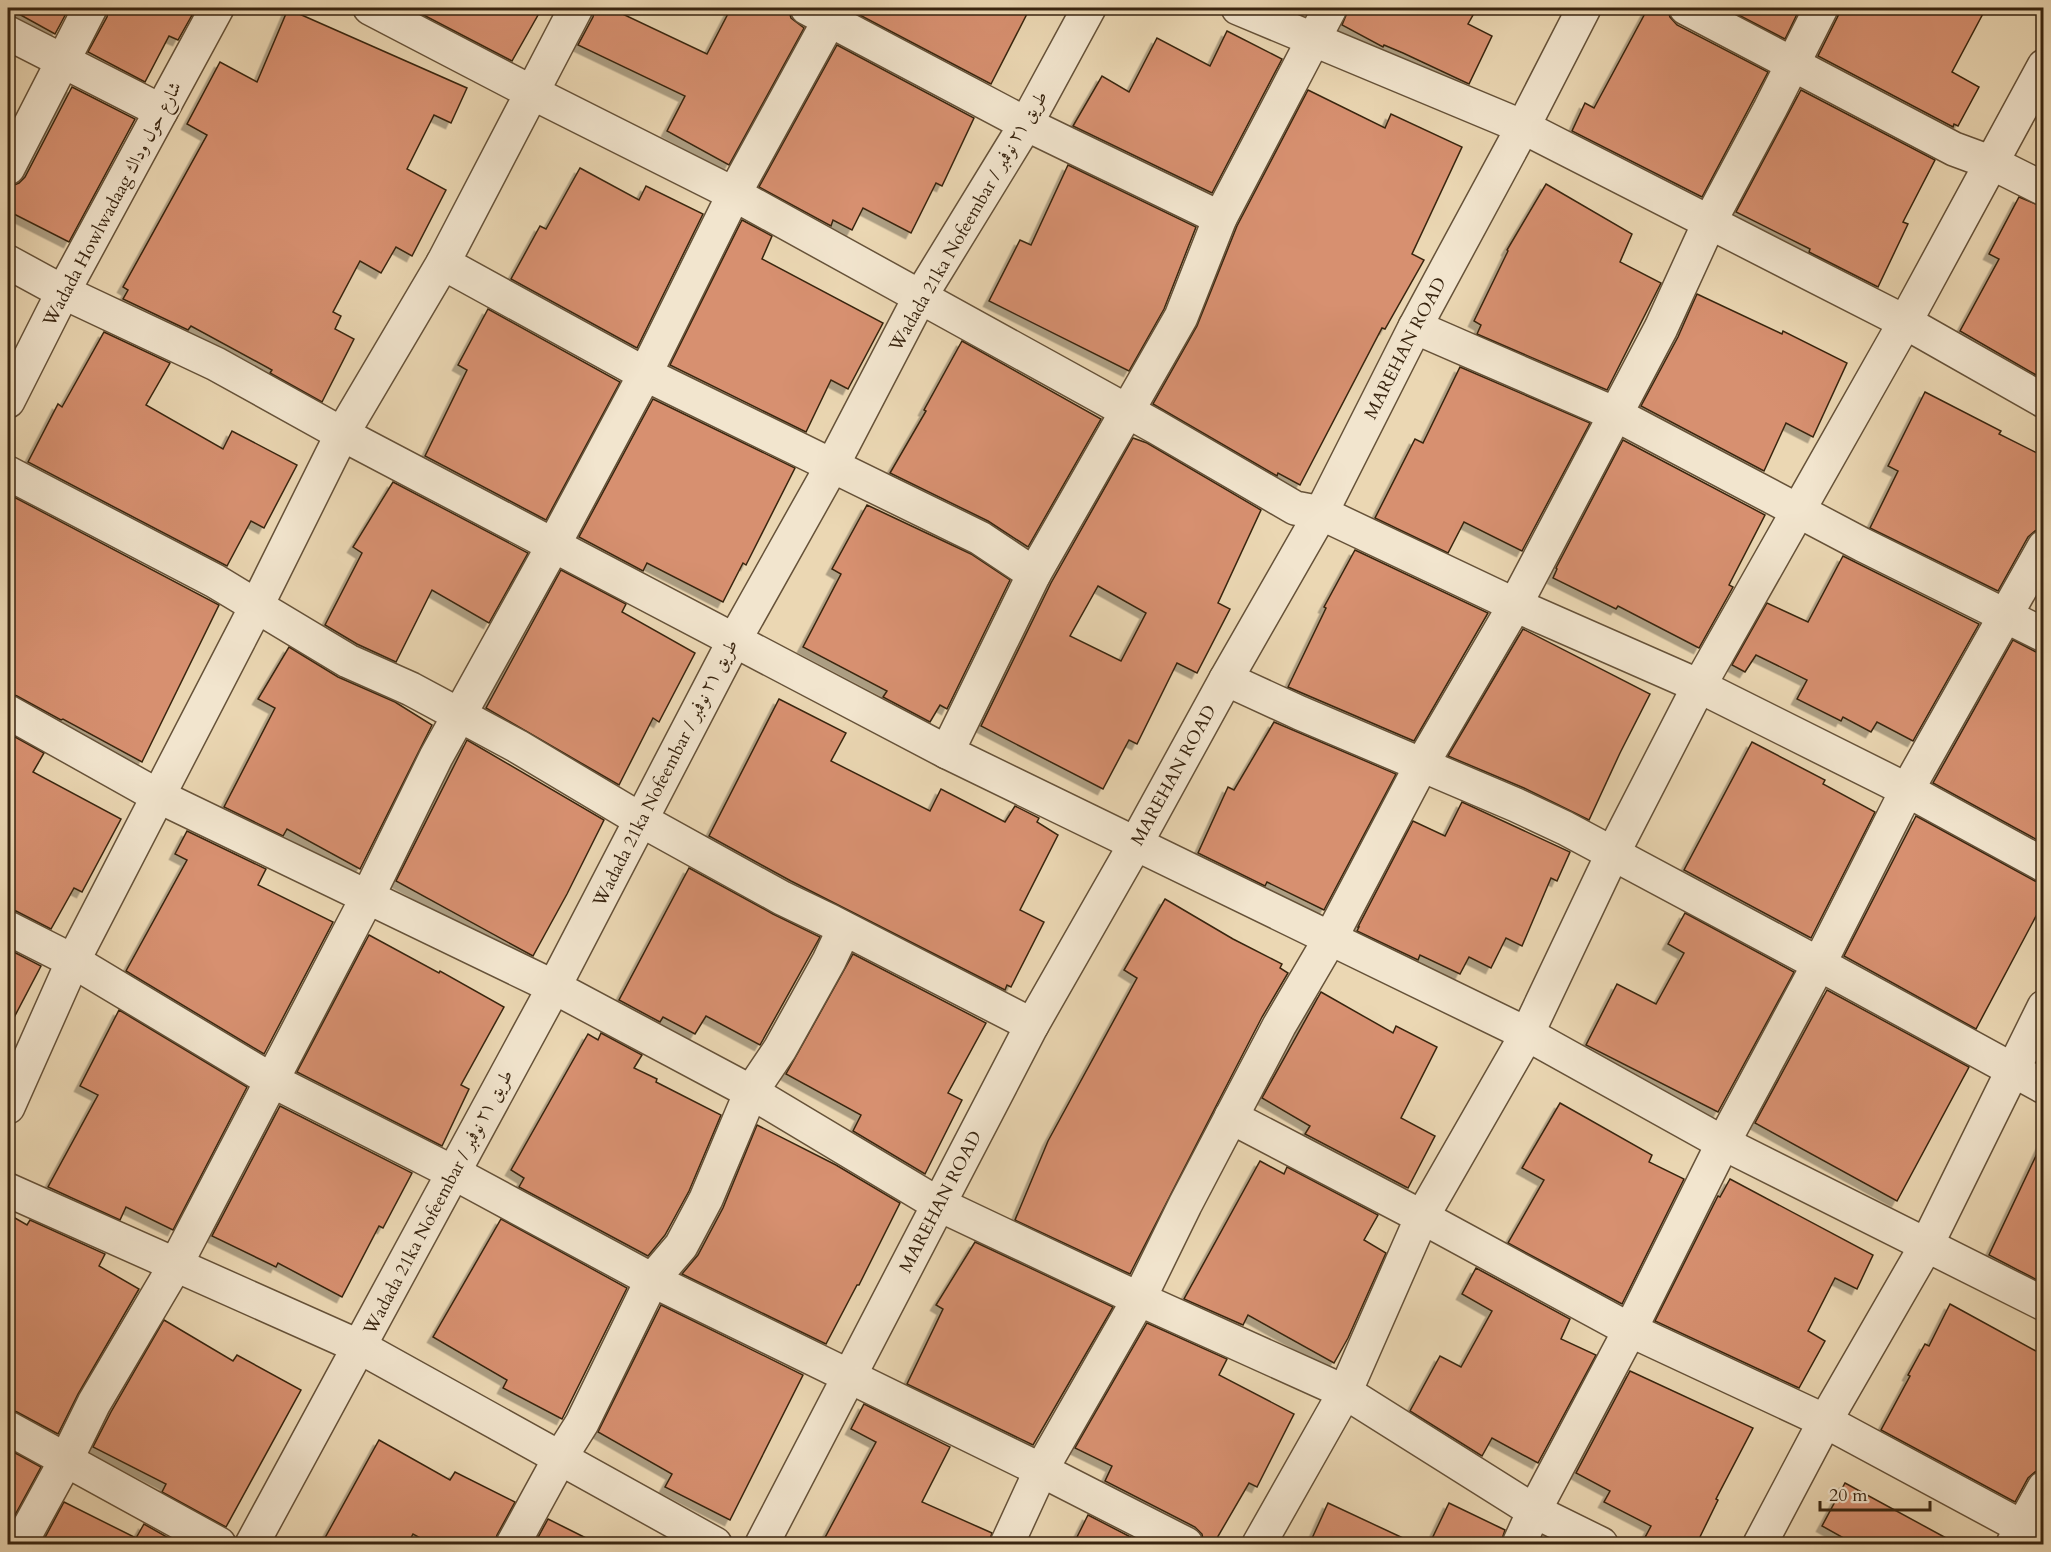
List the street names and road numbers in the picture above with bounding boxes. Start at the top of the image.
street label: Wadada Howlwadaag شارع حول وداك [37,77,190,333]
street label: Wadada 21ka Nofeembar / طريق ٢١ نوفمبر [883,86,1054,357]
street label: MAREHAN ROAD [1358,273,1453,424]
street label: Wadada 21ka Nofeembar / طريق ٢١ نوفمبر [586,635,744,912]
street label: MAREHAN ROAD [1125,701,1222,850]
street label: Wadada 21ka Nofeembar / طريق ٢١ نوفمبر [357,1065,519,1340]
street label: MAREHAN ROAD [893,1126,988,1277]

